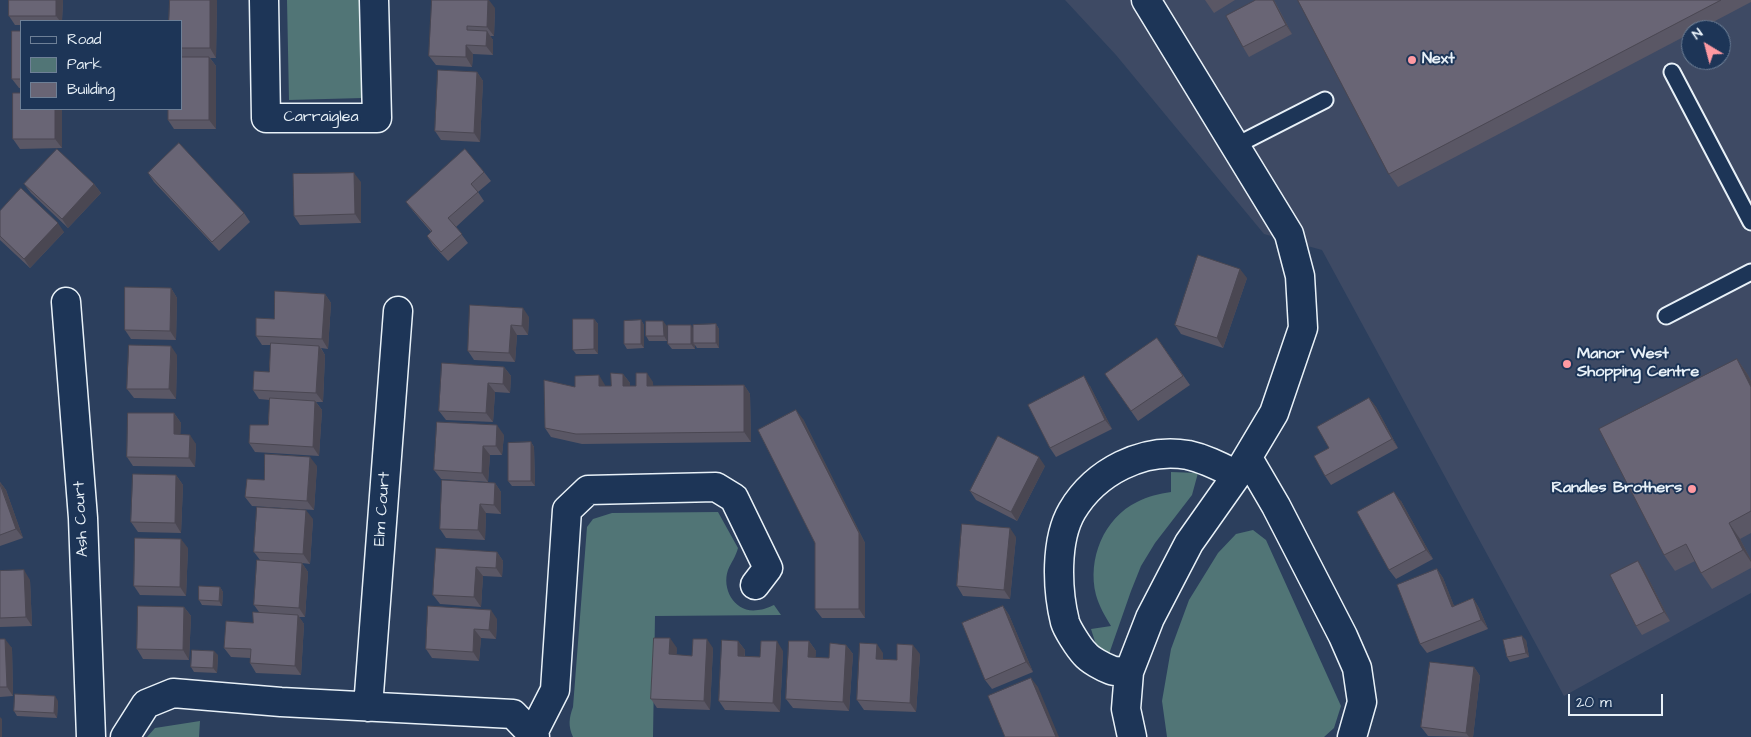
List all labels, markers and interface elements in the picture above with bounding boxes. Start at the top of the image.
legend [20,20,182,110]
north arrow [1681,20,1731,70]
text: N [1688,23,1707,44]
text: Road [67,29,101,50]
place label: Next [1422,50,1455,70]
text: Park [67,54,102,75]
marker: Next [1406,54,1418,66]
text: Building [67,79,115,100]
street label: Carraiglea [283,108,359,128]
place label: Manor West Shopping Centre [1577,345,1699,383]
marker: Manor West Shopping Centre [1561,358,1573,370]
street label: Elm Court [371,471,395,547]
place label: Randles Brothers [1552,479,1682,499]
street label: Ash Court [70,480,94,558]
marker: Randles Brothers [1686,483,1698,495]
scale bar [1571,684,1666,716]
text: 20 m [1576,692,1612,713]

